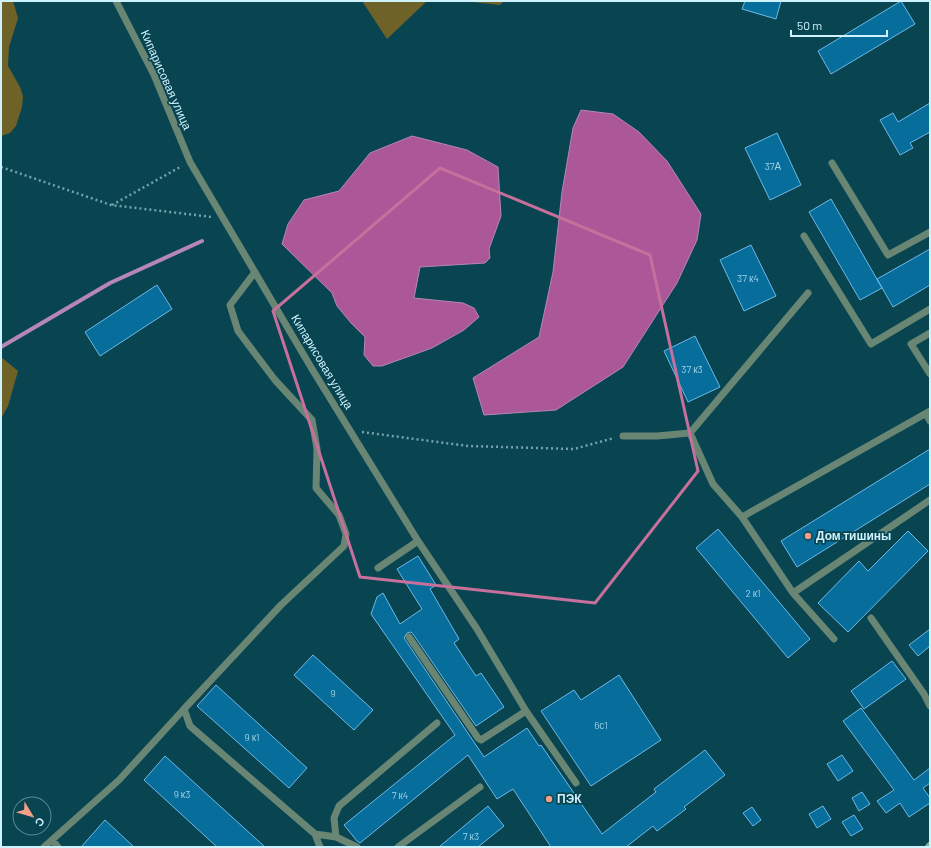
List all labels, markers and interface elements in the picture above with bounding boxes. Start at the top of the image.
scale bar [791,12,887,38]
text: 50 m [797,18,822,32]
street label: Кипарисовая улица [138,27,195,132]
house number: 37А [765,160,782,172]
house number: 37 к4 [737,272,759,284]
street label: Кипарисовая улица [288,312,357,412]
house number: 37 к3 [681,363,703,375]
place label: Дом тишины [816,528,891,543]
marker: Дом тишины [803,531,813,541]
house number: 2 к1 [745,587,761,599]
house number: 9 [330,687,336,699]
house number: 6с1 [594,719,608,731]
house number: 9 к1 [244,731,260,743]
house number: 9 к3 [174,788,190,800]
house number: 7 к4 [392,789,408,801]
place label: ПЭК [557,791,582,805]
marker: ПЭК [544,794,554,804]
north arrow [12,796,52,836]
text: С [33,815,48,830]
house number: 7 к3 [463,830,479,842]

